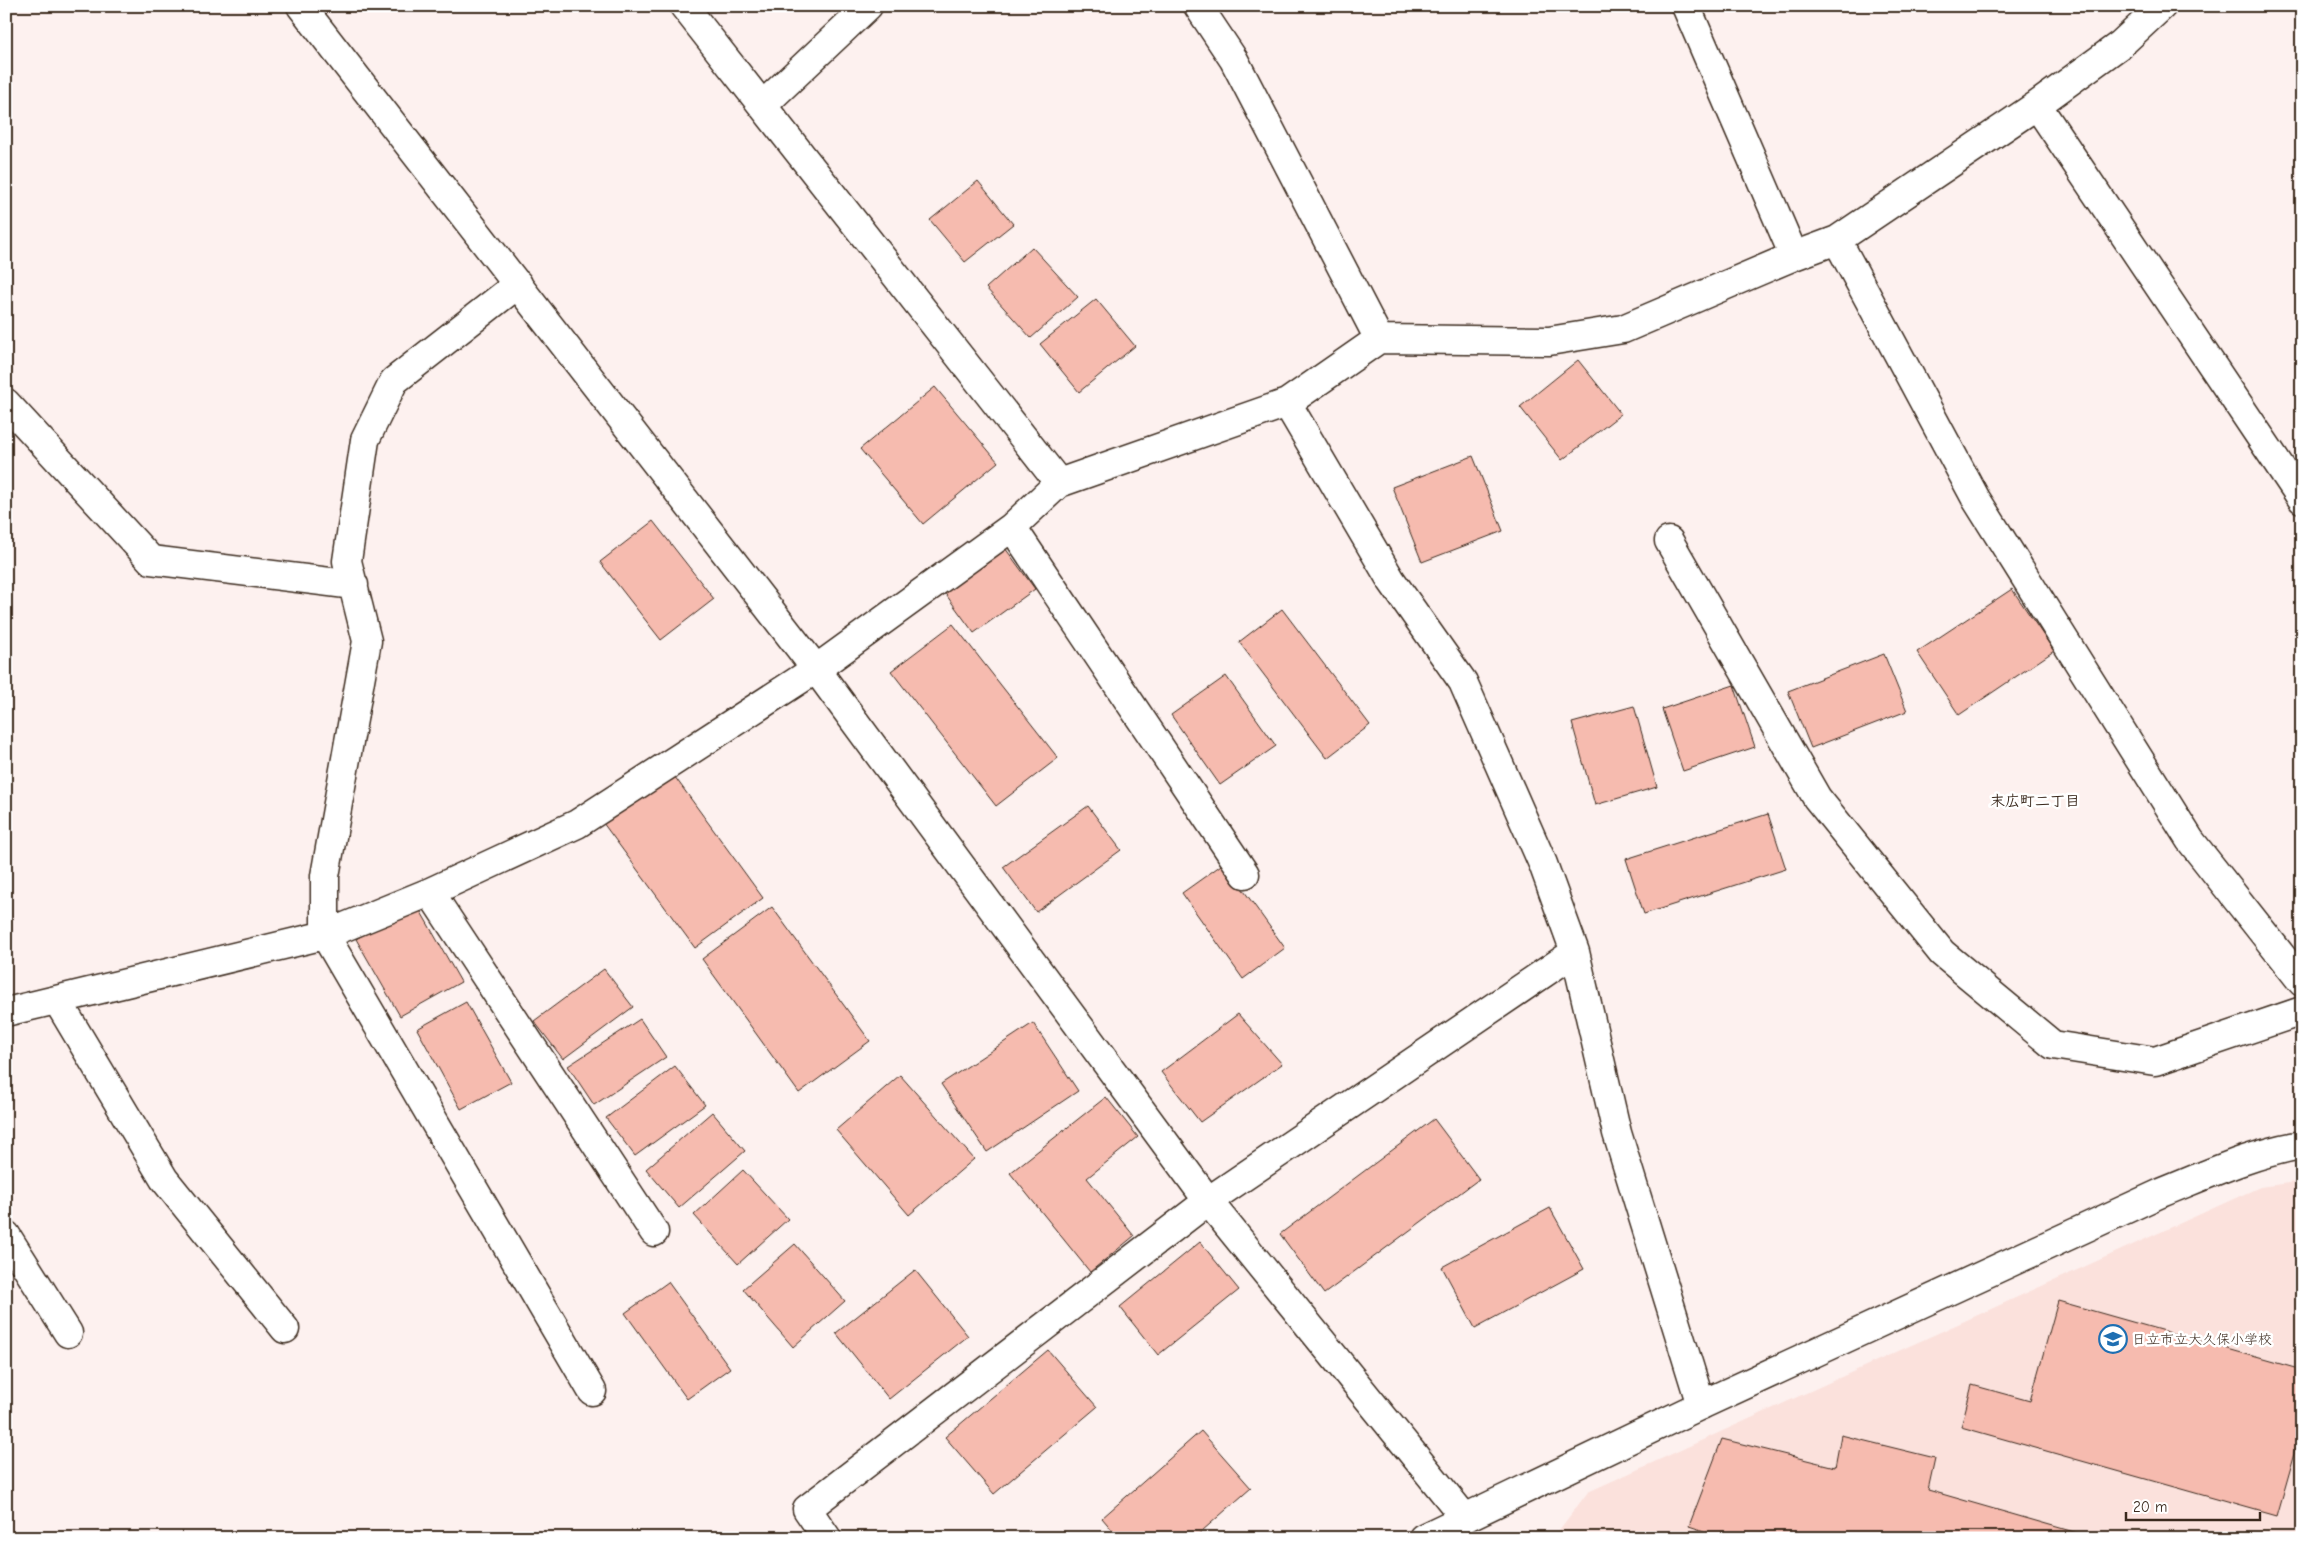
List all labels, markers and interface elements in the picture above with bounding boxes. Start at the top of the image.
district label: 末広町二丁目 [1990,792,2080,810]
school or university icon: 日立市立大久保小学校 [2098,1324,2128,1354]
place label: 日立市立大久保小学校 [2132,1331,2272,1348]
scale bar [2126,1489,2259,1521]
text: 20 m [2133,1498,2167,1516]

